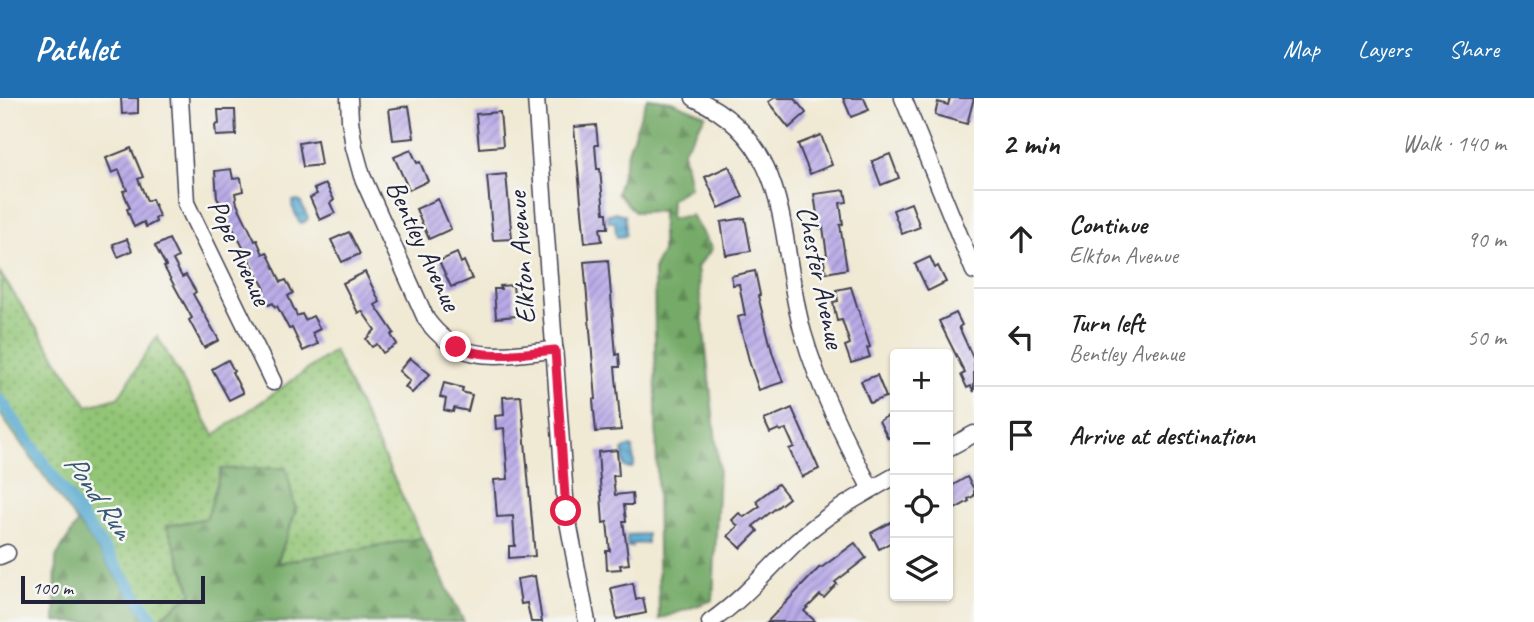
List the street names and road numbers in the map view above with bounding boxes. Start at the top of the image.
street label: Bentley Avenue [379,174,470,318]
street label: Elkton Avenue [499,189,543,325]
street label: Pope Avenue [200,193,281,312]
street label: Chester Avenue [789,203,854,353]

